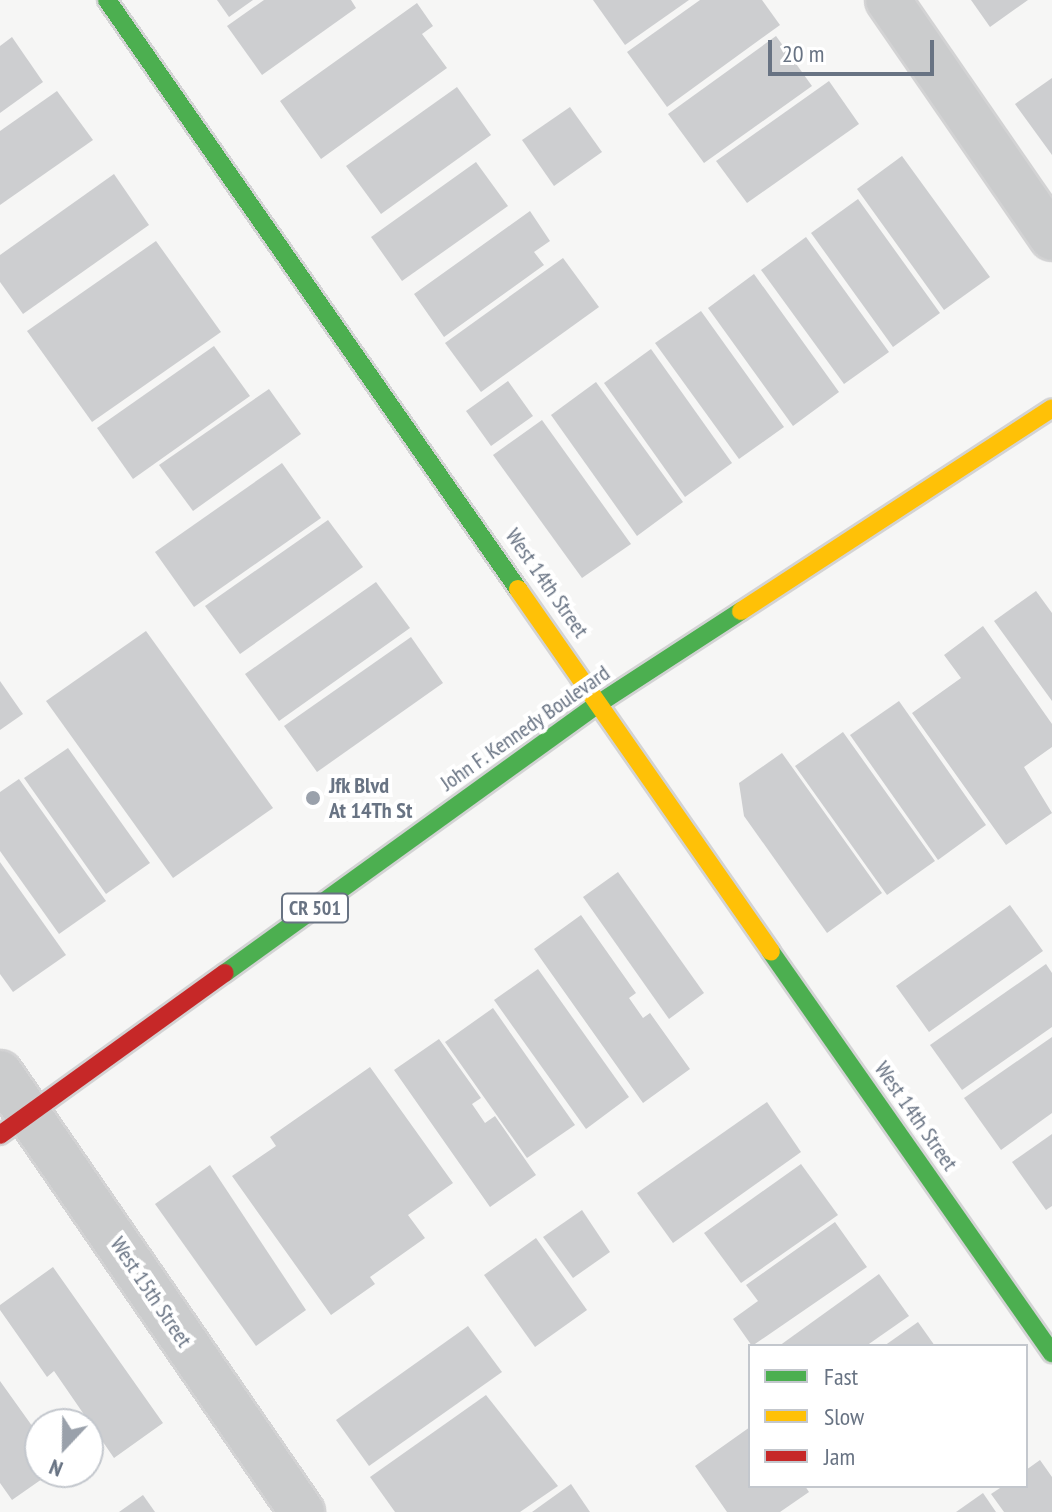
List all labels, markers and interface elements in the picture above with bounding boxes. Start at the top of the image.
scale bar [772,24,938,74]
text: 20 m [782,38,824,69]
street label: West 14th Street [500,523,594,643]
street label: John F. Kennedy Boulevard [434,659,616,797]
place label: Jfk Blvd At 14Th St [329,772,412,824]
marker: Jfk Blvd At 14Th St [304,789,322,807]
road number: CR 501 [281,892,349,924]
street label: West 14th Street [869,1056,963,1176]
street label: West 15th Street [105,1232,197,1352]
legend [748,1344,1028,1488]
text: Fast [824,1361,858,1392]
text: Slow [824,1401,864,1432]
north arrow [24,1408,104,1488]
text: Jam [824,1441,855,1472]
text: N [45,1453,67,1484]

